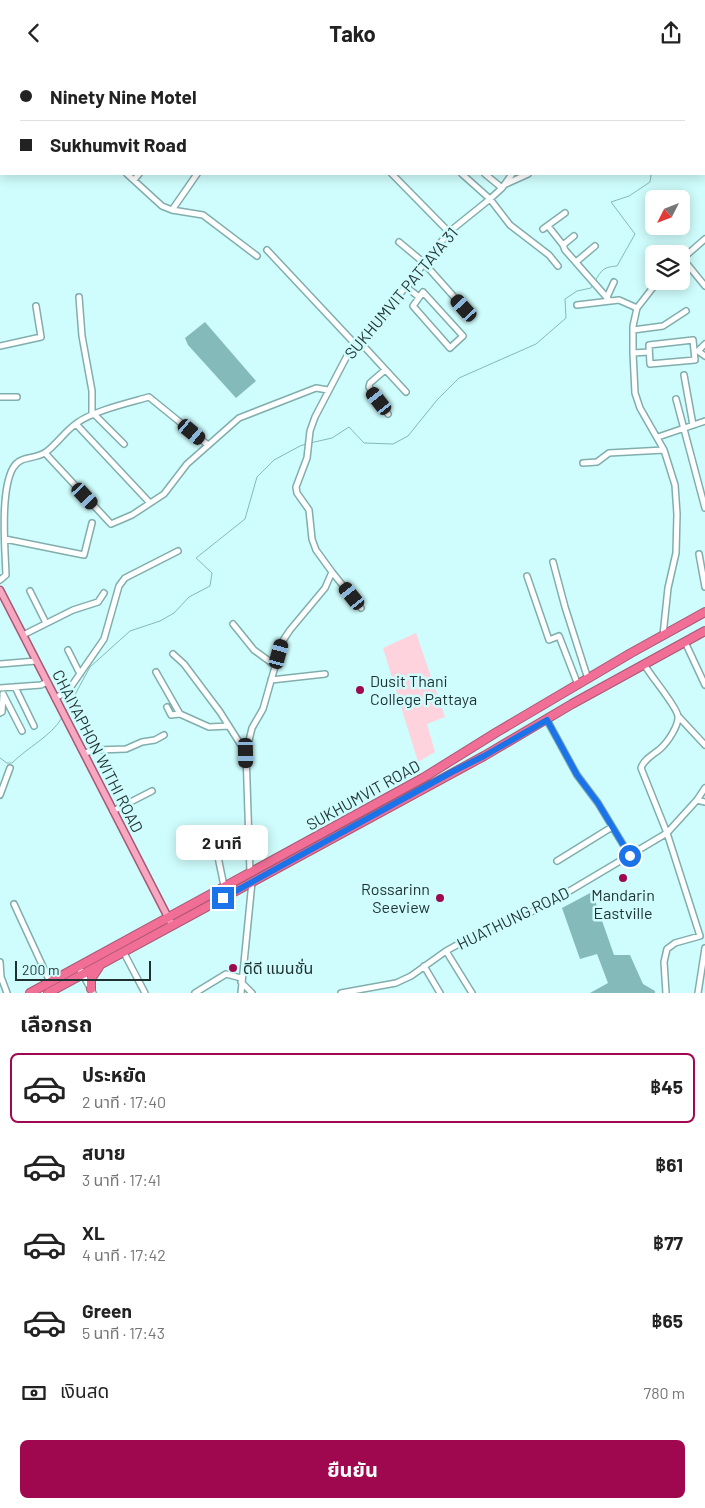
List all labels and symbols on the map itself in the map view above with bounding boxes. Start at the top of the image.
north arrow [645,190,690,235]
street label: SUKHUMVIT PATTAYA 31 [340,223,461,362]
car [448,292,479,324]
car [363,385,394,417]
car [175,417,208,447]
car [69,480,100,512]
car [336,580,367,612]
car [267,638,290,670]
street label: CHAIYAPHON WITHI ROAD [49,666,148,835]
place label: Dusit Thani College Pattaya [370,671,477,708]
marker: Dusit Thani College Pattaya [354,684,366,696]
car [238,738,253,768]
street label: SUKHUMVIT ROAD [303,755,423,834]
callout: 2 นาที [177,825,269,861]
route start [619,845,641,867]
marker: Mandarin Eastville [617,872,629,884]
place label: Rossarinn Seeview [361,879,430,916]
street label: HUATHUNG ROAD [454,882,572,953]
place label: Mandarin Eastville [591,885,655,922]
route end [212,887,234,909]
marker: Rossarinn Seeview [434,892,446,904]
scale bar [15,958,151,981]
place label: ดีดี แมนชั่น [243,958,313,977]
marker: ดีดี แมนชั่น [227,962,239,974]

